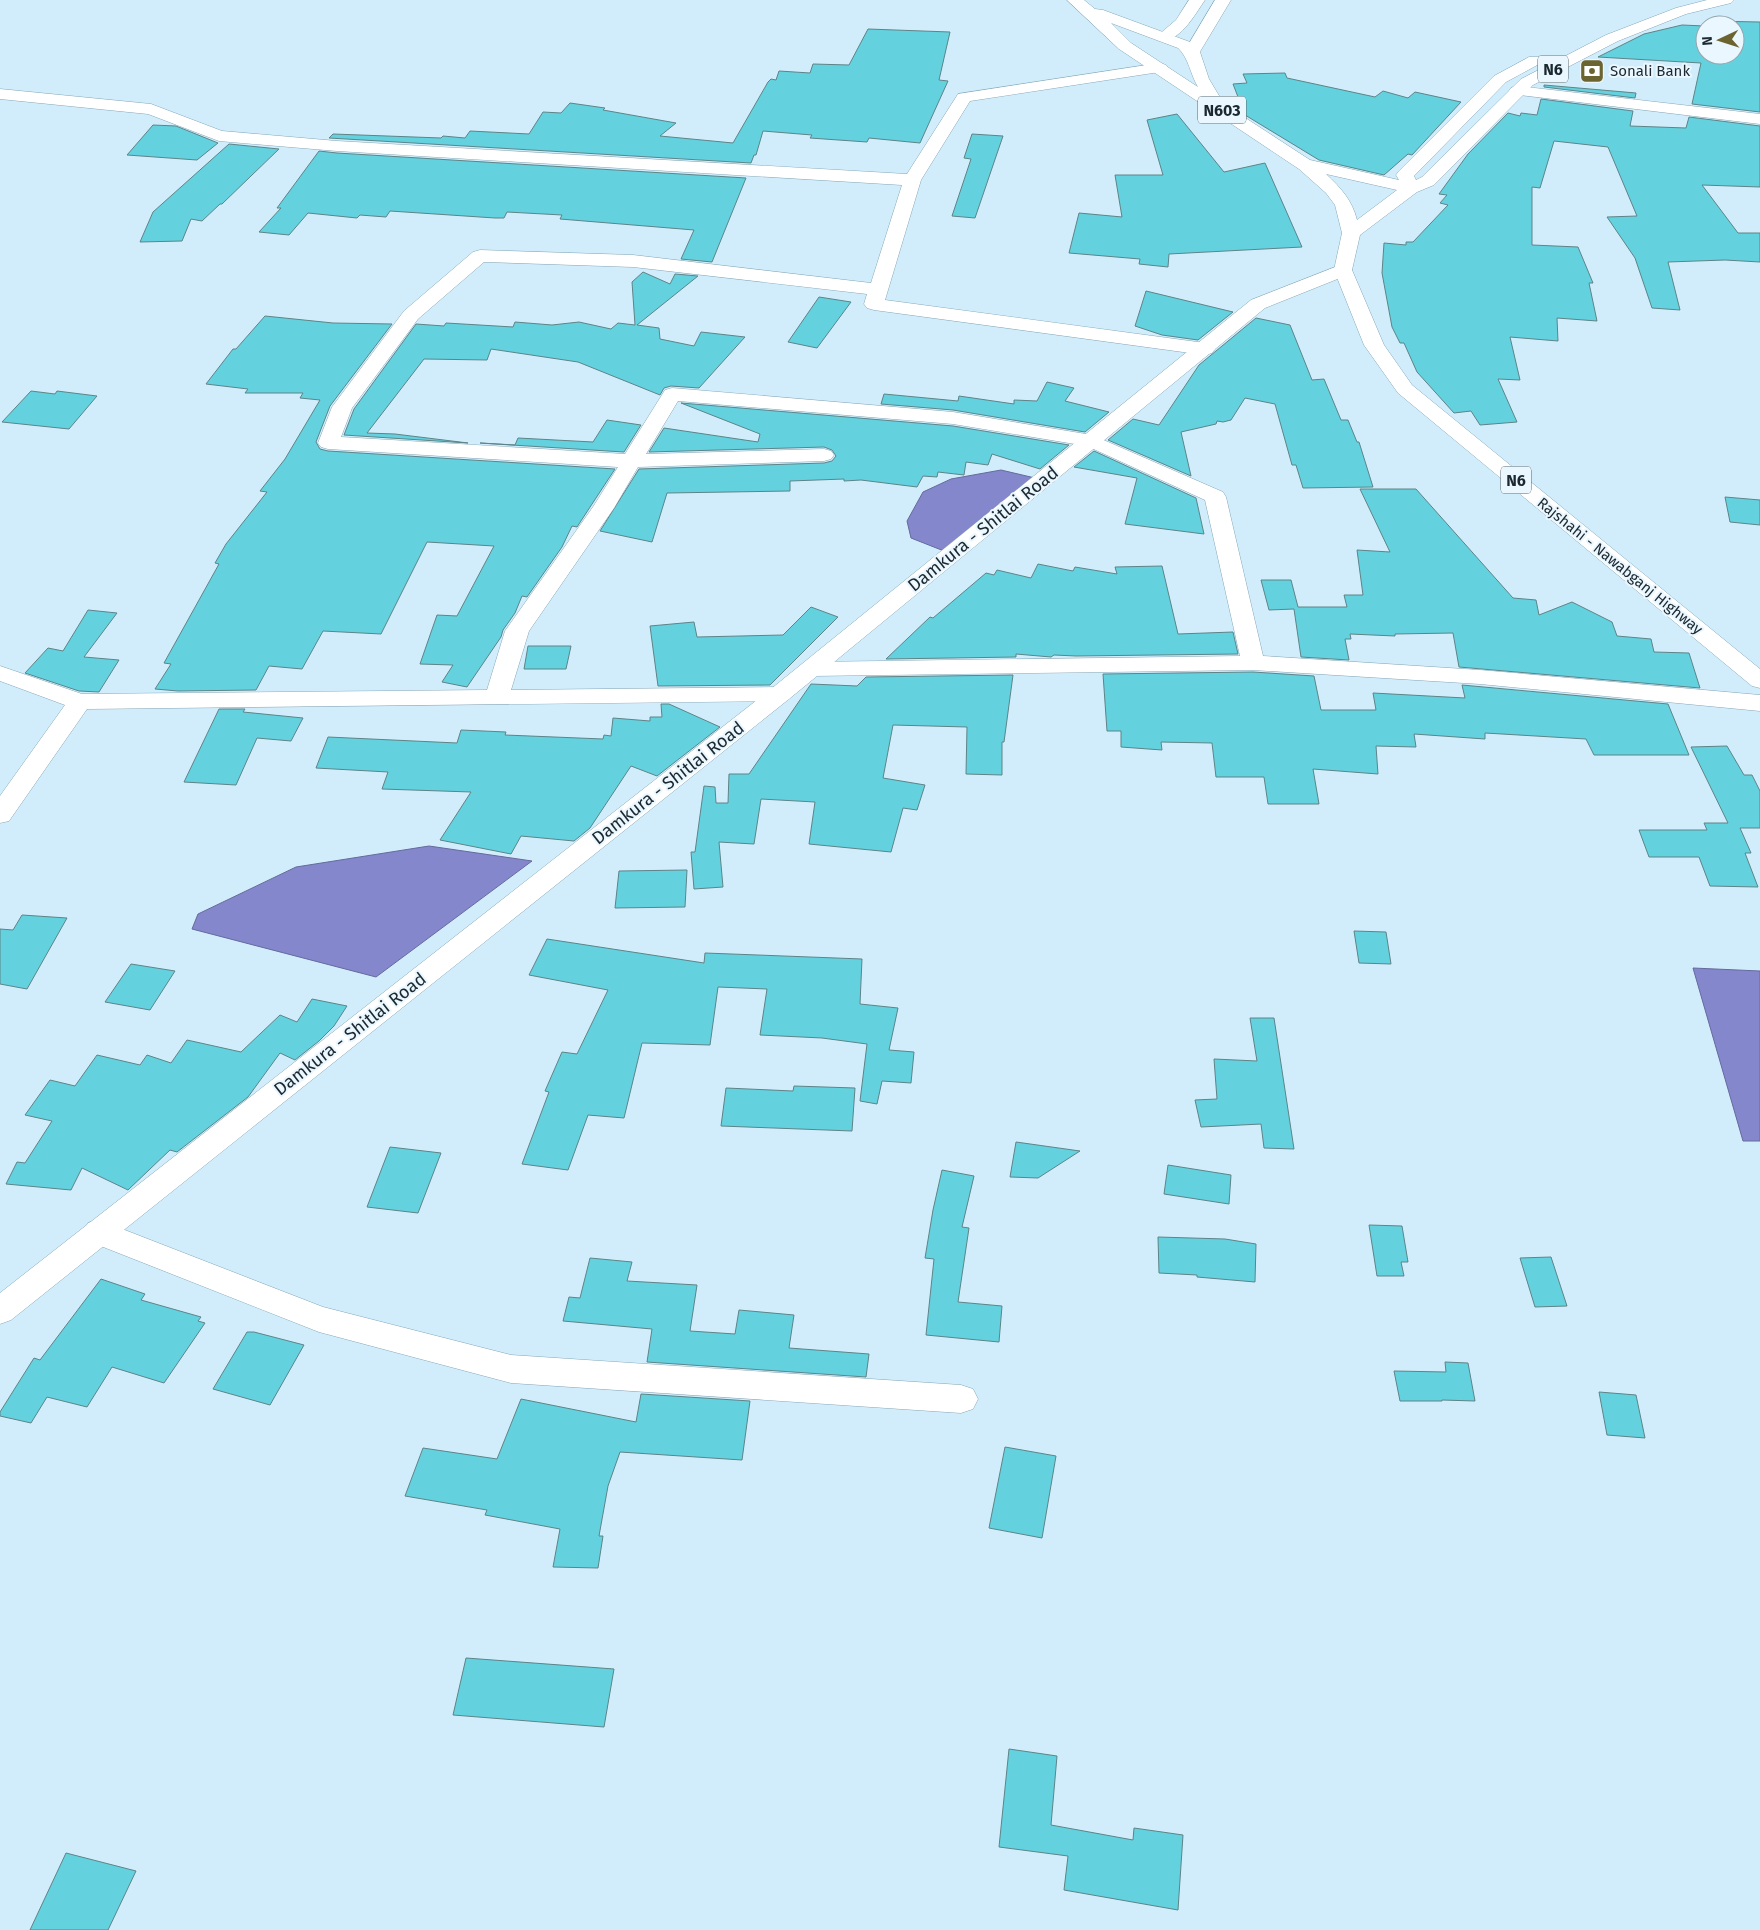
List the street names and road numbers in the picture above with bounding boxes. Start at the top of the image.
road number: N6 [1538,56,1568,82]
road number: N603 [1198,96,1246,124]
street label: Damkura - Shitlai Road [903,462,1063,596]
road number: N6 [1501,466,1531,494]
street label: Rajshahi - Nawabganj Highway [1534,494,1707,639]
street label: Damkura - Shitlai Road [587,717,749,849]
street label: Damkura - Shitlai Road [269,968,431,1100]

